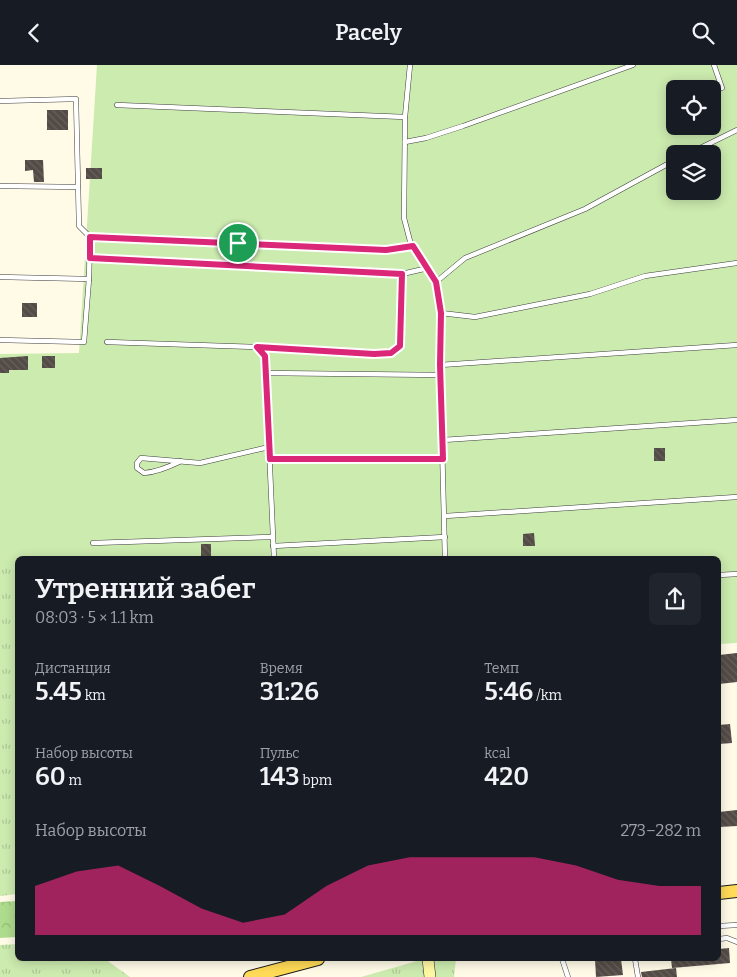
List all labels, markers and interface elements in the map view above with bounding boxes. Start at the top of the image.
icon: back [20,19,48,47]
text: Pacely [335,19,402,46]
icon: search [689,19,717,47]
map controls [666,80,721,200]
button: locate [666,80,721,135]
button: layers [666,145,721,200]
pin [217,222,259,264]
icon: arrive [224,229,252,257]
text: Утренний забег [35,572,255,605]
button: share [649,573,701,625]
text: 08:03 · 5 × 1.1 km [35,608,154,627]
text: Дистанция [35,660,111,677]
text: Время [260,660,303,677]
text: Темп [484,660,519,677]
text: 5.45 [35,677,82,707]
text: 31:26 [260,677,319,707]
text: 5:46 [484,677,533,707]
text: km [82,687,106,704]
text: /km [533,687,562,704]
text: Набор высоты [35,745,133,762]
text: Пульс [260,745,300,762]
text: kcal [484,745,510,762]
text: 60 [35,762,66,792]
text: 143 [260,762,300,792]
text: 420 [484,762,529,792]
text: m [66,772,82,789]
text: bpm [300,772,332,789]
text: Набор высоты [35,821,147,840]
text: 273–282 m [621,821,701,840]

